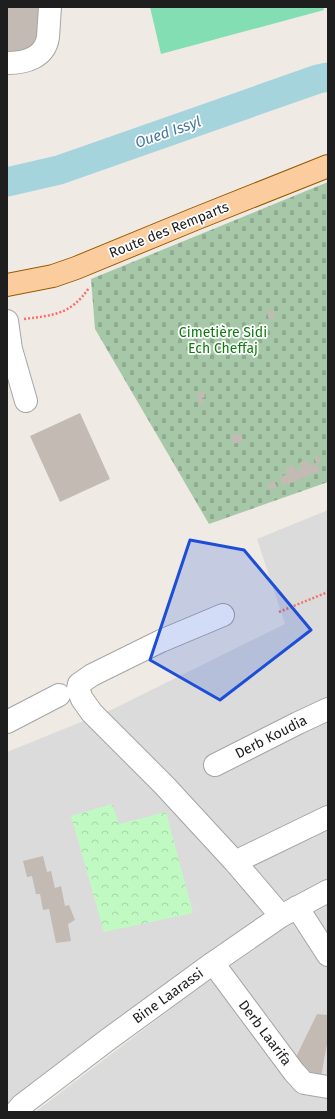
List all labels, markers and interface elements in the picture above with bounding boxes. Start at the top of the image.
water label: Oued Issyl [133,112,203,152]
street label: Route des Remparts [107,198,232,262]
park label: Cimetière Sidi Ech Cheffaj [179,324,267,357]
street label: Derb Koudia [232,712,310,762]
street label: Bine Laarassi [129,965,207,1027]
street label: Derb Laarifa [235,997,295,1069]

